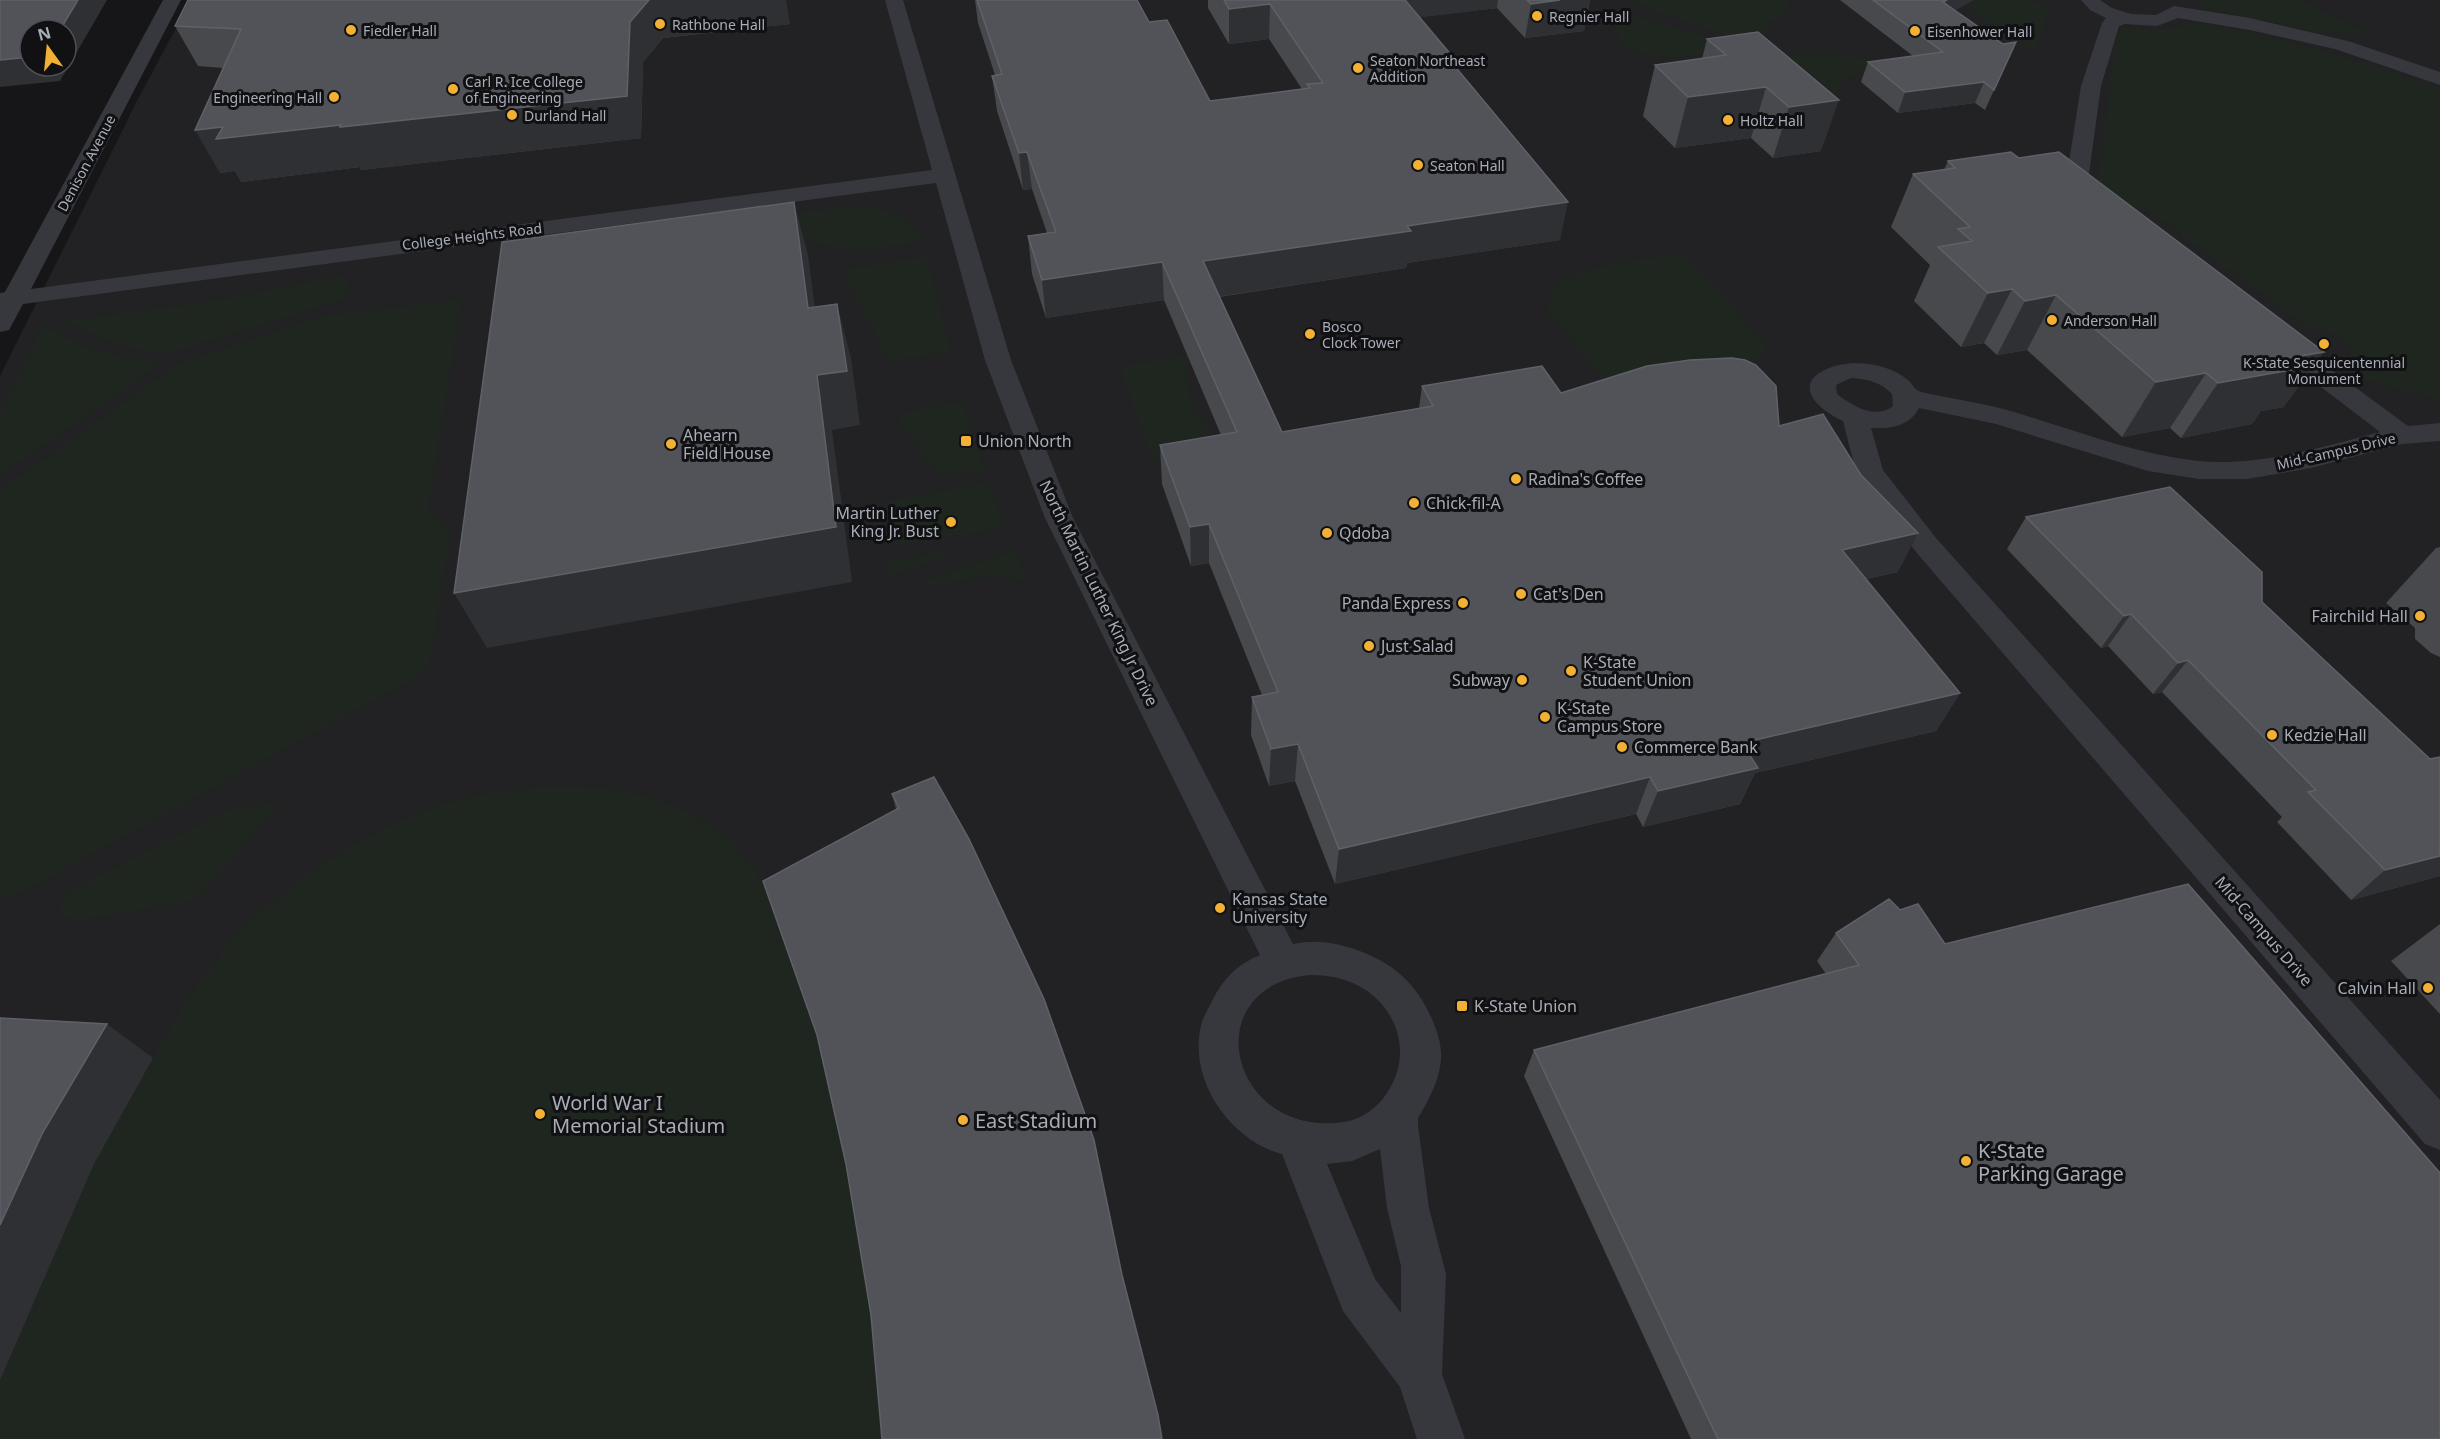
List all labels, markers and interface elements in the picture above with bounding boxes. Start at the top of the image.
place label: Regnier Hall [1549,7,1629,26]
marker: Regnier Hall [1530,9,1544,23]
place label: Rathbone Hall [672,15,765,34]
marker: Rathbone Hall [653,17,667,31]
north arrow [18,18,78,78]
text: N [35,21,53,46]
place label: Fiedler Hall [363,21,437,40]
place label: Eisenhower Hall [1927,22,2032,41]
marker: Fiedler Hall [344,23,358,37]
marker: Eisenhower Hall [1908,24,1922,38]
place label: Seaton Northeast Addition [1370,51,1485,86]
marker: Seaton Northeast Addition [1351,61,1365,75]
place label: Carl R. Ice College of Engineering [465,72,583,107]
marker: Carl R. Ice College of Engineering [446,82,460,96]
place label: Engineering Hall [213,88,322,107]
marker: Engineering Hall [327,90,341,104]
place label: Durland Hall [524,106,606,125]
marker: Durland Hall [505,108,519,122]
street label: Denison Avenue [52,111,120,215]
place label: Holtz Hall [1740,111,1803,130]
marker: Holtz Hall [1721,113,1735,127]
place label: Seaton Hall [1430,156,1505,175]
marker: Seaton Hall [1411,158,1425,172]
street label: College Heights Road [401,218,543,254]
place label: Anderson Hall [2064,311,2157,330]
marker: Anderson Hall [2045,313,2059,327]
place label: Bosco Clock Tower [1322,317,1401,352]
marker: Bosco Clock Tower [1303,327,1317,341]
marker: K-State Sesquicentennial Monument [2317,337,2331,351]
place label: K-State Sesquicentennial Monument [2243,353,2405,388]
place label: Ahearn Field House [683,424,771,464]
street label: Mid-Campus Drive [2275,428,2397,474]
place label: Union North [978,430,1072,452]
marker: Union North [959,434,973,448]
marker: Ahearn Field House [664,437,678,451]
place label: Radina's Coffee [1528,468,1643,490]
marker: Radina's Coffee [1509,472,1523,486]
street label: North Martin Luther King Jr Drive [1035,476,1163,710]
place label: Chick-fil-A [1426,492,1501,514]
marker: Chick-fil-A [1407,496,1421,510]
place label: Martin Luther King Jr. Bust [835,502,939,542]
marker: Martin Luther King Jr. Bust [944,515,958,529]
place label: Qdoba [1339,522,1390,544]
marker: Qdoba [1320,526,1334,540]
place label: Cat's Den [1533,583,1604,605]
marker: Cat's Den [1514,587,1528,601]
place label: Panda Express [1342,592,1451,614]
marker: Panda Express [1456,596,1470,610]
place label: Fairchild Hall [2311,605,2408,627]
marker: Fairchild Hall [2413,609,2427,623]
place label: Just Salad [1379,635,1454,657]
marker: Just Salad [1362,639,1376,653]
place label: K-State Student Union [1583,651,1691,691]
marker: K-State Student Union [1564,664,1578,678]
place label: Subway [1452,669,1511,691]
marker: Subway [1515,673,1529,687]
place label: K-State Campus Store [1557,697,1662,737]
marker: K-State Campus Store [1538,710,1552,724]
place label: Kedzie Hall [2284,724,2367,746]
marker: Kedzie Hall [2265,728,2279,742]
place label: Commerce Bank [1634,736,1758,758]
marker: Commerce Bank [1615,740,1629,754]
street label: Mid-Campus Drive [2210,871,2318,991]
place label: Kansas State University [1232,888,1328,928]
marker: Kansas State University [1213,901,1227,915]
place label: Calvin Hall [2337,977,2416,999]
marker: Calvin Hall [2421,981,2435,995]
place label: K-State Union [1474,995,1577,1017]
marker: K-State Union [1455,999,1469,1013]
place label: World War I Memorial Stadium [552,1089,725,1139]
marker: World War I Memorial Stadium [533,1107,547,1121]
place label: East Stadium [975,1107,1097,1134]
marker: East Stadium [956,1113,970,1127]
place label: K-State Parking Garage [1978,1137,2124,1187]
marker: K-State Parking Garage [1959,1154,1973,1168]

